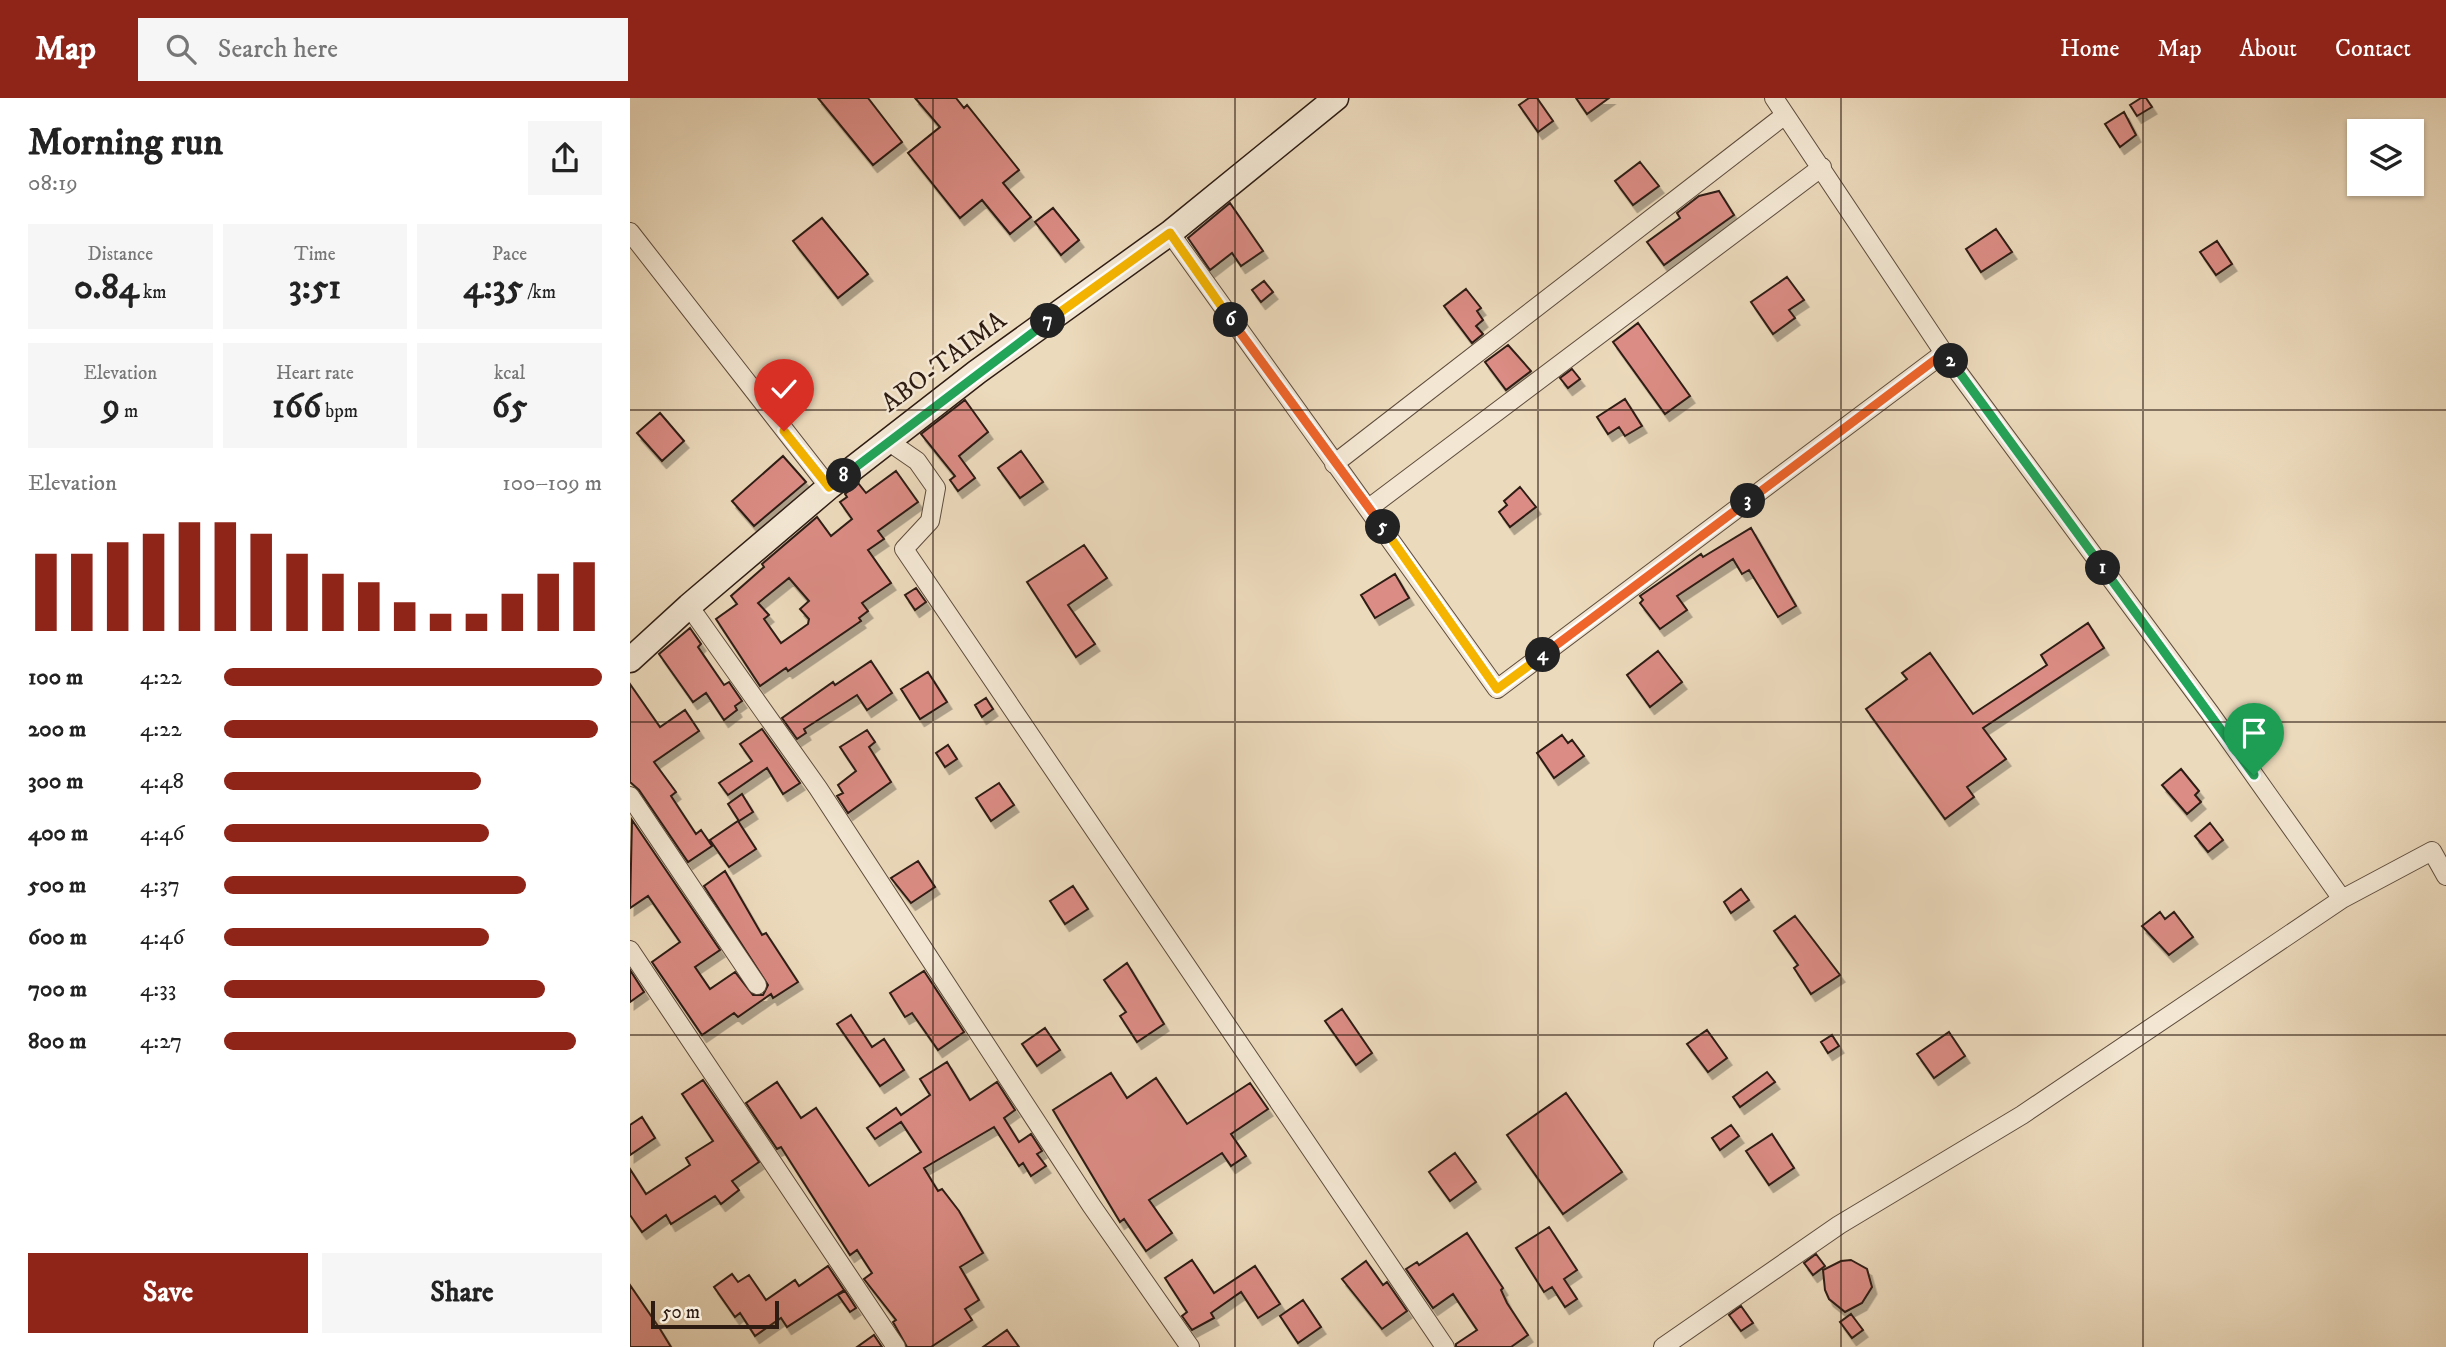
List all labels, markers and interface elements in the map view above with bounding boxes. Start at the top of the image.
search box [138,18,628,81]
text: Map [35,29,96,70]
icon: search [162,30,200,68]
text: Search here [218,33,338,66]
text: Home [2060,34,2119,64]
text: Map [2157,34,2202,64]
text: About [2240,34,2297,64]
text: Contact [2335,34,2411,64]
text: Morning run [28,119,223,167]
map controls [2347,119,2424,196]
button: layers [2347,119,2424,196]
button: share [528,121,602,195]
text: 08:19 [28,169,78,198]
text: Distance [88,243,153,266]
text: Time [294,243,336,266]
text: Pace [492,243,527,266]
text: 0.84 [74,266,139,310]
text: 3:51 [289,266,341,310]
text: 4:35 [463,266,523,310]
text: km [139,281,167,304]
text: /km [523,281,556,304]
pin: 6 [1214,302,1248,338]
street label: ABO-TAIMA [875,304,1014,420]
pin: 7 [1030,304,1066,339]
text: 6 [1226,308,1235,331]
text: 7 [1042,309,1053,332]
pin: 2 [1934,344,1968,378]
text: 2 [1946,349,1955,372]
pin [754,359,814,431]
text: Elevation [84,362,157,385]
text: Heart rate [276,362,354,385]
text: kcal [494,362,525,385]
icon: check [765,370,803,408]
text: 9 [102,385,120,429]
text: 166 [272,385,321,429]
text: 65 [492,385,527,429]
text: m [120,400,138,423]
text: bpm [321,400,358,423]
pin: 8 [826,458,862,494]
text: 8 [839,464,848,487]
text: Elevation [28,469,117,498]
text: 100–109 m [502,469,602,498]
pin: 3 [1730,484,1766,518]
text: 3 [1744,489,1751,512]
pin: 5 [1366,510,1400,544]
text: 5 [1378,515,1387,538]
pin: 1 [2086,550,2120,586]
text: 1 [2099,556,2106,579]
pin: 4 [1525,638,1560,672]
text: 4 [1537,643,1548,666]
text: 100 m [28,663,83,692]
text: 4:22 [140,663,182,692]
pin [2224,703,2284,775]
icon: arrive [2235,714,2273,752]
text: 200 m [28,715,86,744]
text: 4:22 [140,715,182,744]
text: 300 m [28,767,84,796]
text: 4:48 [140,767,184,796]
text: 400 m [28,819,88,848]
text: 4:46 [140,819,184,848]
text: 500 m [28,871,86,900]
text: 4:37 [140,871,180,900]
text: 600 m [28,923,87,952]
text: 4:46 [140,923,184,952]
text: 700 m [28,975,87,1004]
text: 4:33 [140,975,176,1004]
text: 800 m [28,1027,86,1056]
text: 4:27 [140,1027,182,1056]
button: Save [28,1253,308,1333]
button: Share [322,1253,602,1333]
scale bar [651,1298,779,1330]
text: 50 m [662,1301,700,1324]

